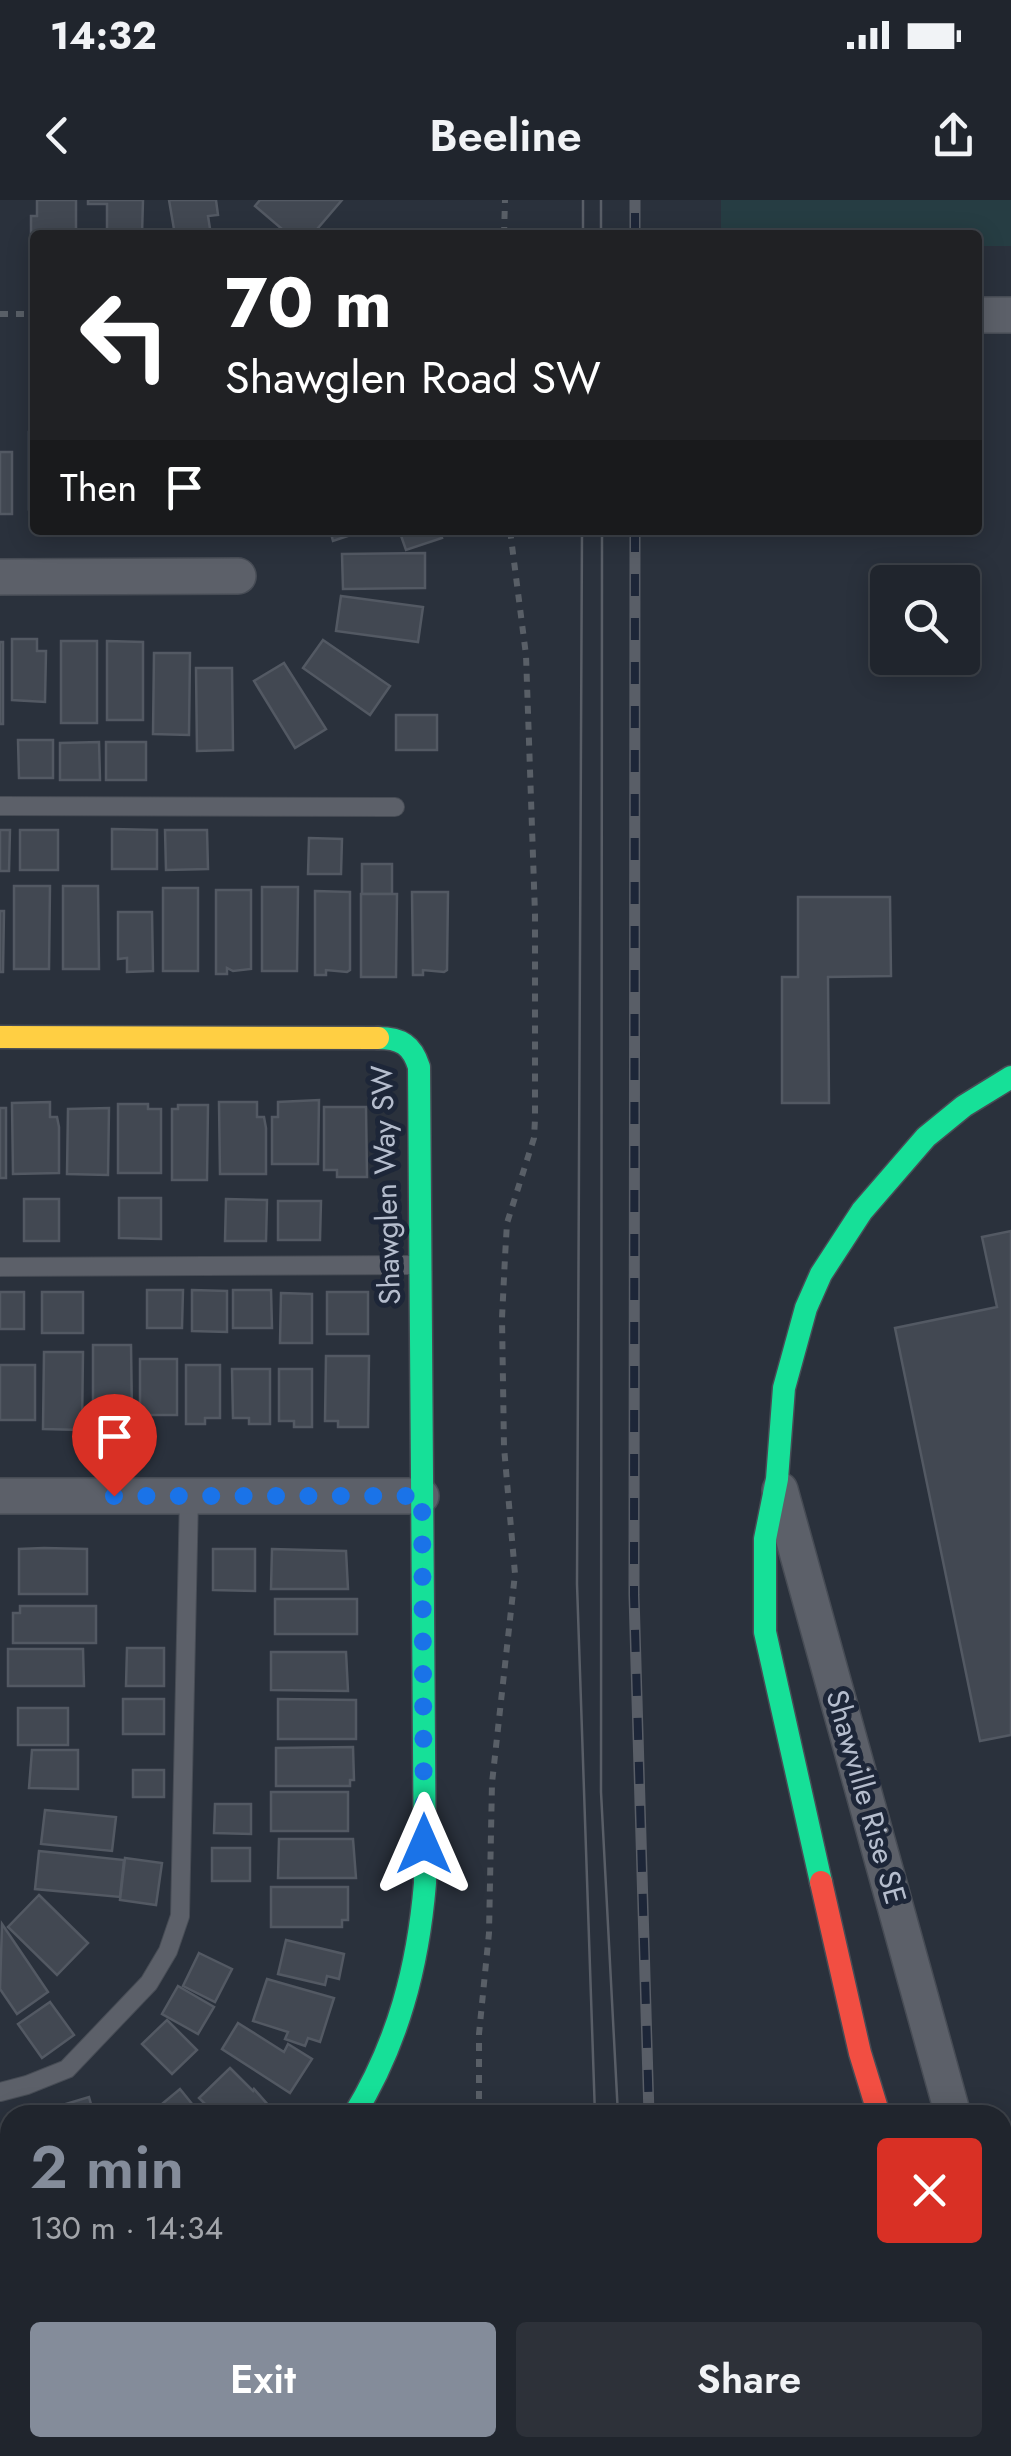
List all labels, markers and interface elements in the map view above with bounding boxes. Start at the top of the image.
text: 14:32 [50,8,157,63]
text: Beeline [429,103,582,168]
icon: back [30,108,85,163]
icon: share [926,108,981,163]
text: 70 m [225,252,392,353]
icon: left [60,270,190,400]
text: Shawglen Road SW [225,345,601,410]
text: Then [60,460,137,515]
icon: arrive [157,460,212,515]
map controls [870,565,980,675]
button: search [870,565,980,675]
street label: Shawglen Way SW [360,1064,411,1306]
pin [72,1394,157,1497]
icon: arrive [87,1409,142,1464]
street label: Shawville Rise SE [815,1685,918,1909]
position arrow [372,1792,476,1896]
text: 2 min [30,2124,184,2211]
button: close [877,2138,982,2243]
text: 130 m · 14:34 [30,2205,223,2251]
button: Exit [30,2322,496,2437]
button: Share [516,2322,982,2437]

